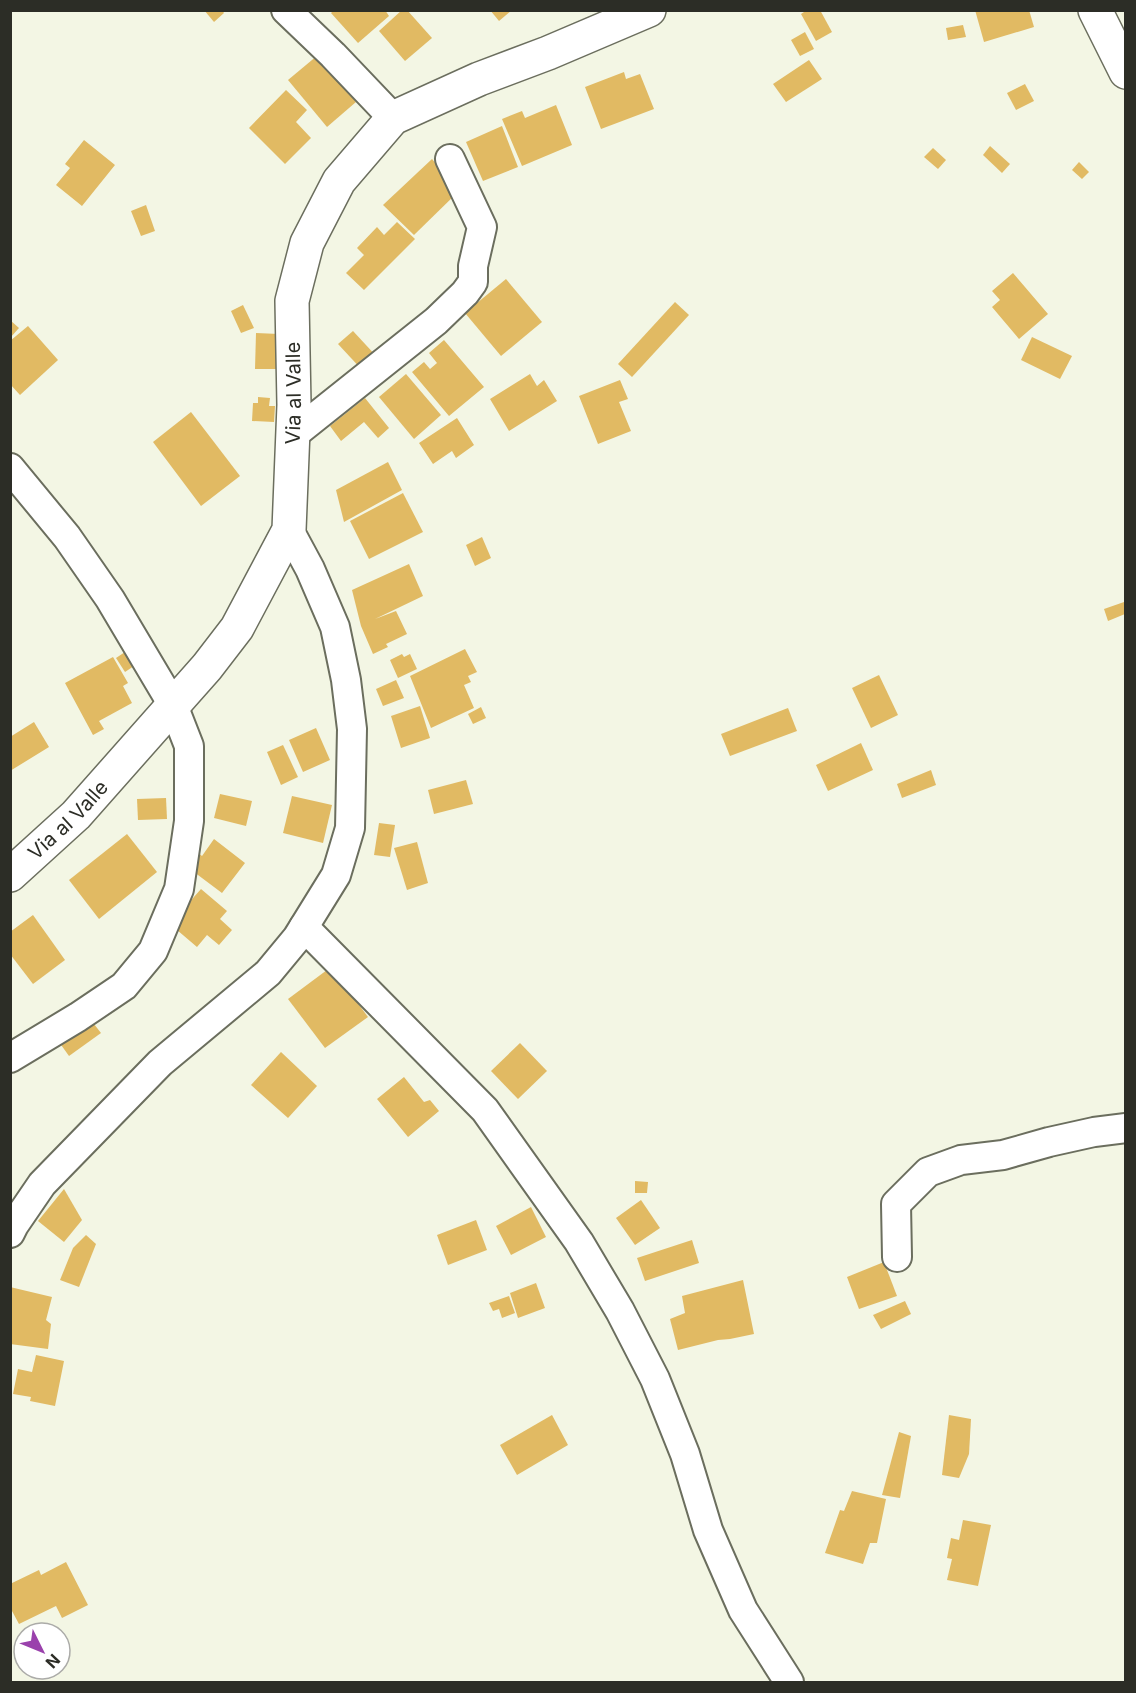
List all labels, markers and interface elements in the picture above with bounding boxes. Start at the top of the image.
street label: Via al Valle [280,342,306,445]
street label: Via al Valle [23,776,113,865]
north arrow [12,1621,72,1681]
text: N [41,1650,64,1673]

